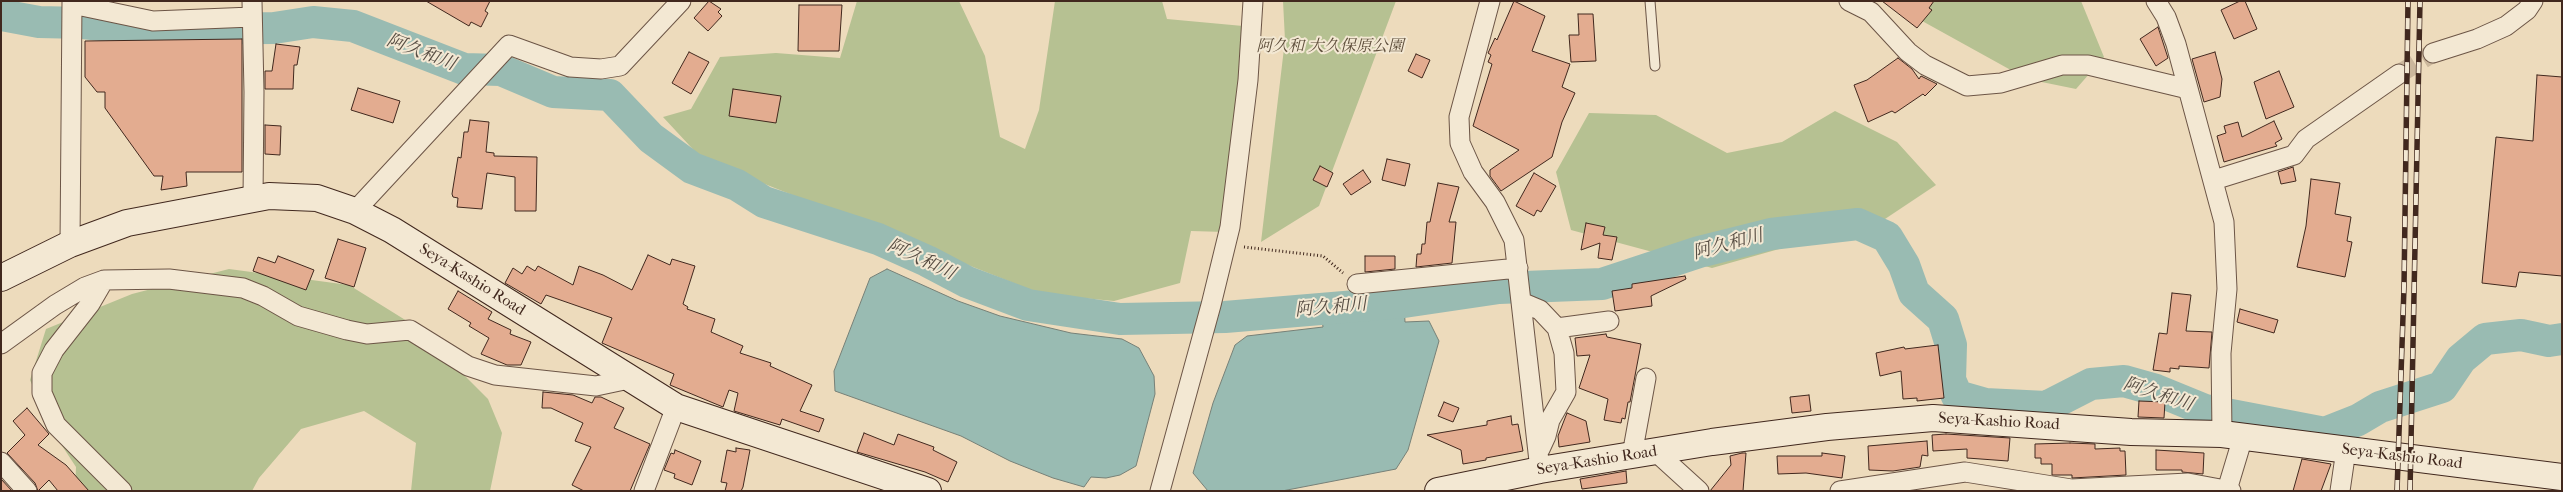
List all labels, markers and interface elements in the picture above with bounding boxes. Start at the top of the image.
water label: 阿久和川 [384,30,458,76]
park label: 阿久和 大久保原公園 [1256,37,1404,57]
water label: 阿久和川 [1690,225,1766,265]
water label: 阿久和川 [884,235,958,285]
street label: Seya-Kashio Road [415,240,529,320]
water label: 阿久和川 [1294,294,1368,322]
water label: 阿久和川 [2120,374,2196,416]
street label: Seya-Kashio Road [1938,409,2060,435]
street label: Seya-Kashio Road [2340,440,2464,474]
street label: Seya-Kashio Road [1535,442,1659,480]

